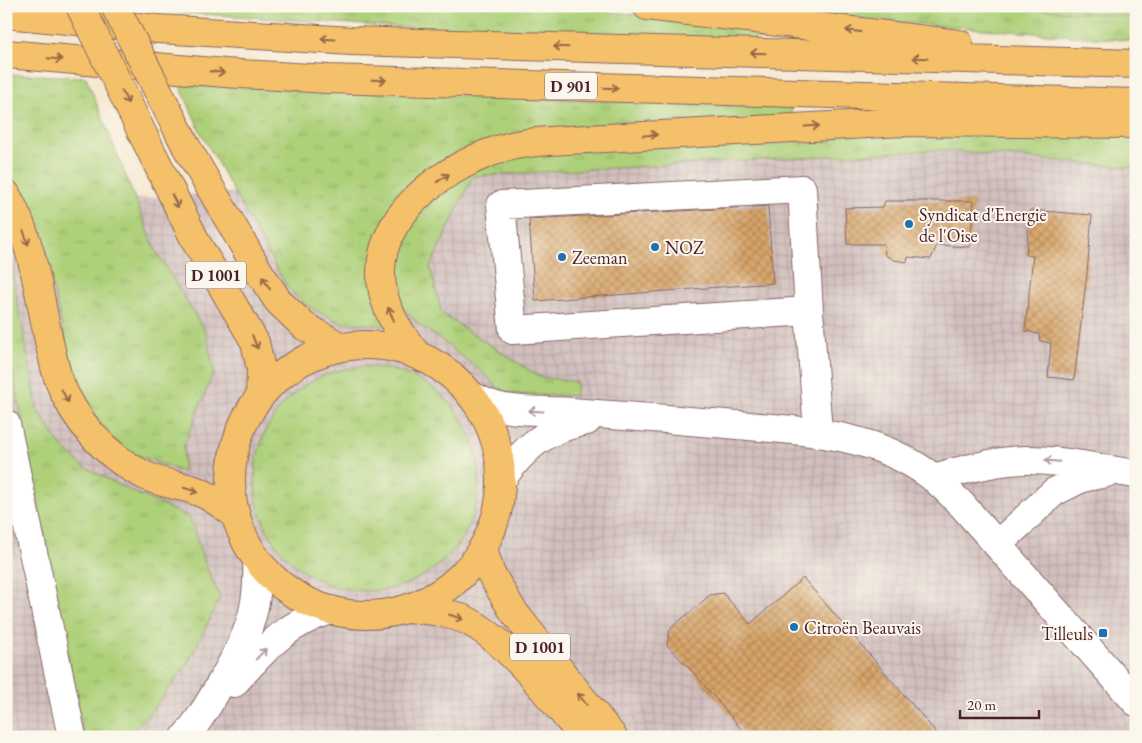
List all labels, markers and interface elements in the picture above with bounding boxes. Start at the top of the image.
one-way arrow [845,26,861,36]
one-way arrow [320,35,336,44]
one-way arrow [553,43,569,52]
one-way arrow [750,48,766,58]
one-way arrow [913,53,929,63]
one-way arrow [47,54,63,63]
one-way arrow [208,67,224,77]
road number: D 901 [545,72,597,100]
one-way arrow [370,75,387,85]
one-way arrow [603,83,619,92]
one-way arrow [121,89,130,104]
one-way arrow [804,122,820,131]
one-way arrow [642,131,658,140]
one-way arrow [436,173,450,183]
one-way arrow [171,193,180,208]
place label: Syndicat d'Energie de l'Oise [919,203,1046,247]
marker: Syndicat d'Energie de l'Oise [903,218,915,230]
one-way arrow [22,230,31,246]
place label: NOZ [665,236,704,259]
marker: NOZ [649,241,661,253]
place label: Zeeman [572,246,628,269]
marker: Zeeman [556,251,568,263]
road number: D 1001 [186,262,246,288]
one-way arrow [260,276,270,290]
one-way arrow [385,307,395,322]
one-way arrow [250,334,260,349]
one-way arrow [61,388,71,402]
one-way arrow [528,407,544,416]
one-way arrow [1044,456,1060,466]
one-way arrow [182,485,198,495]
one-way arrow [448,613,464,622]
place label: Citroën Beauvais [804,616,921,639]
marker: Citroën Beauvais [788,621,800,633]
place label: Tilleuls [1041,622,1093,645]
marker: Tilleuls [1097,627,1109,639]
road number: D 1001 [510,634,570,660]
one-way arrow [255,647,267,660]
scale bar [960,688,1038,720]
one-way arrow [577,693,588,706]
text: 20 m [967,695,996,714]

